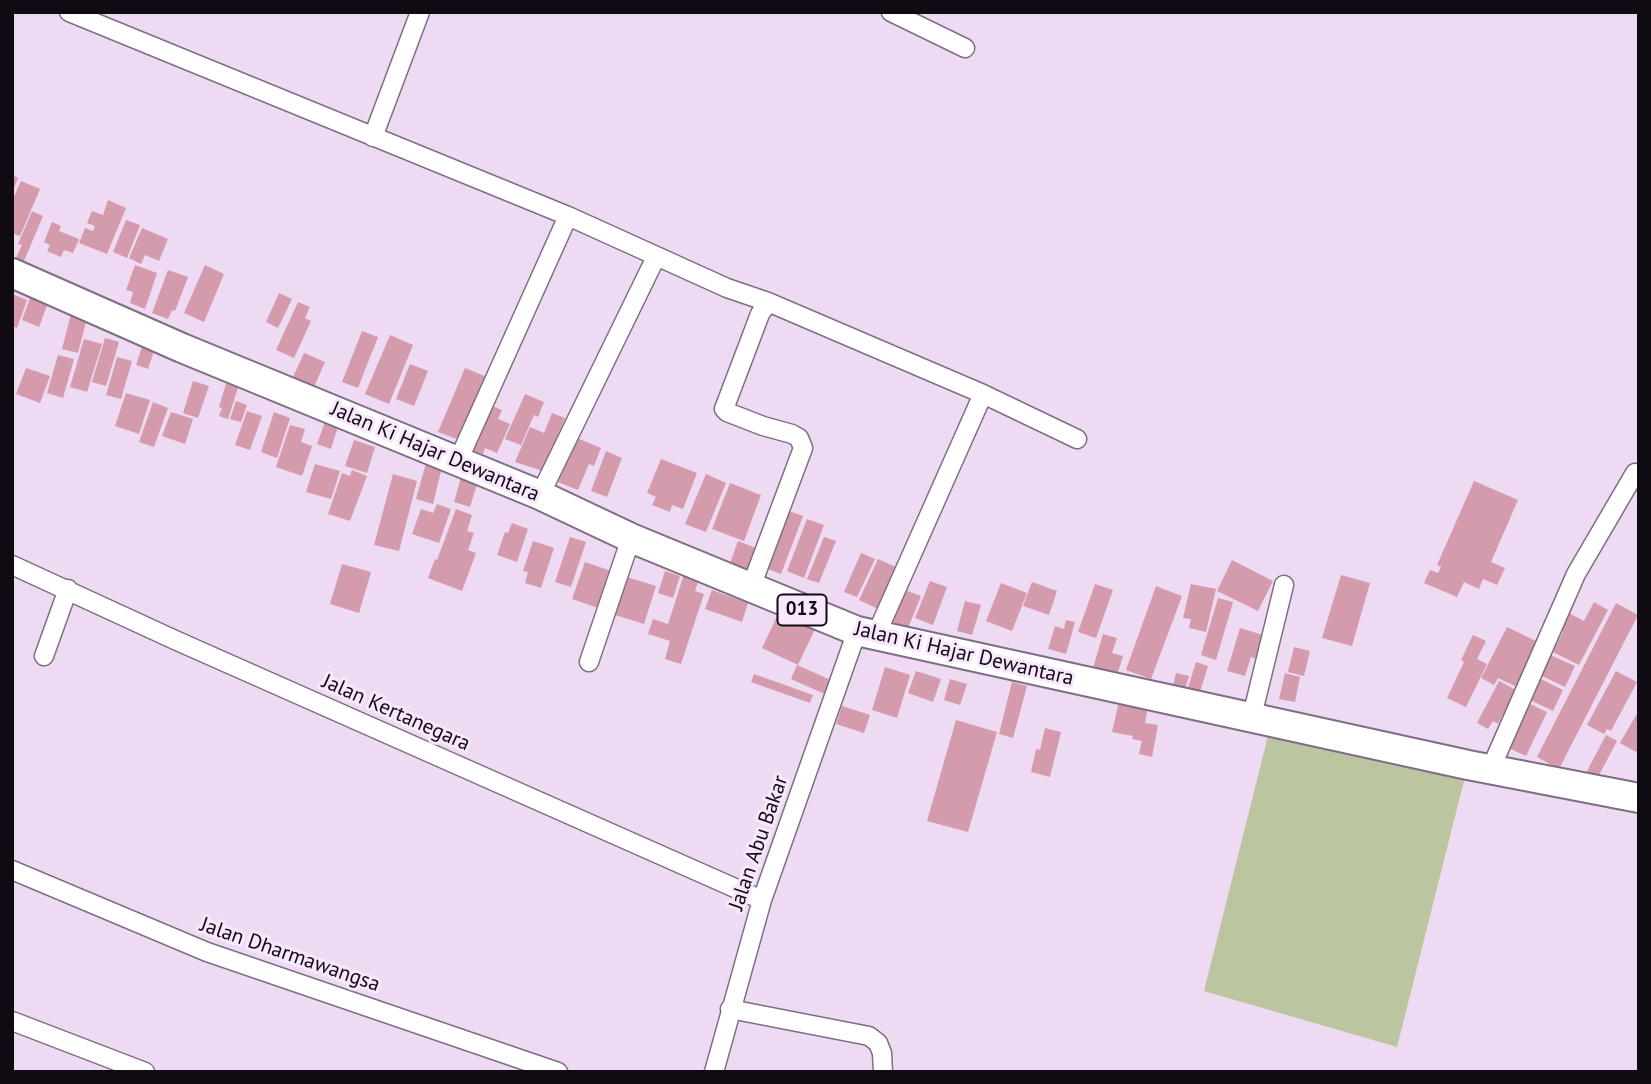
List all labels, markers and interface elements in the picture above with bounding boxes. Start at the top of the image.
street label: Jalan Ki Hajar Dewantara [327,397,543,507]
road number: 013 [778,594,826,625]
street label: Jalan Ki Hajar Dewantara [852,617,1076,691]
street label: Jalan Kertanegara [318,669,474,757]
street label: Jalan Abu Bakar [724,772,794,914]
street label: Jalan Dharmawangsa [197,912,383,998]

